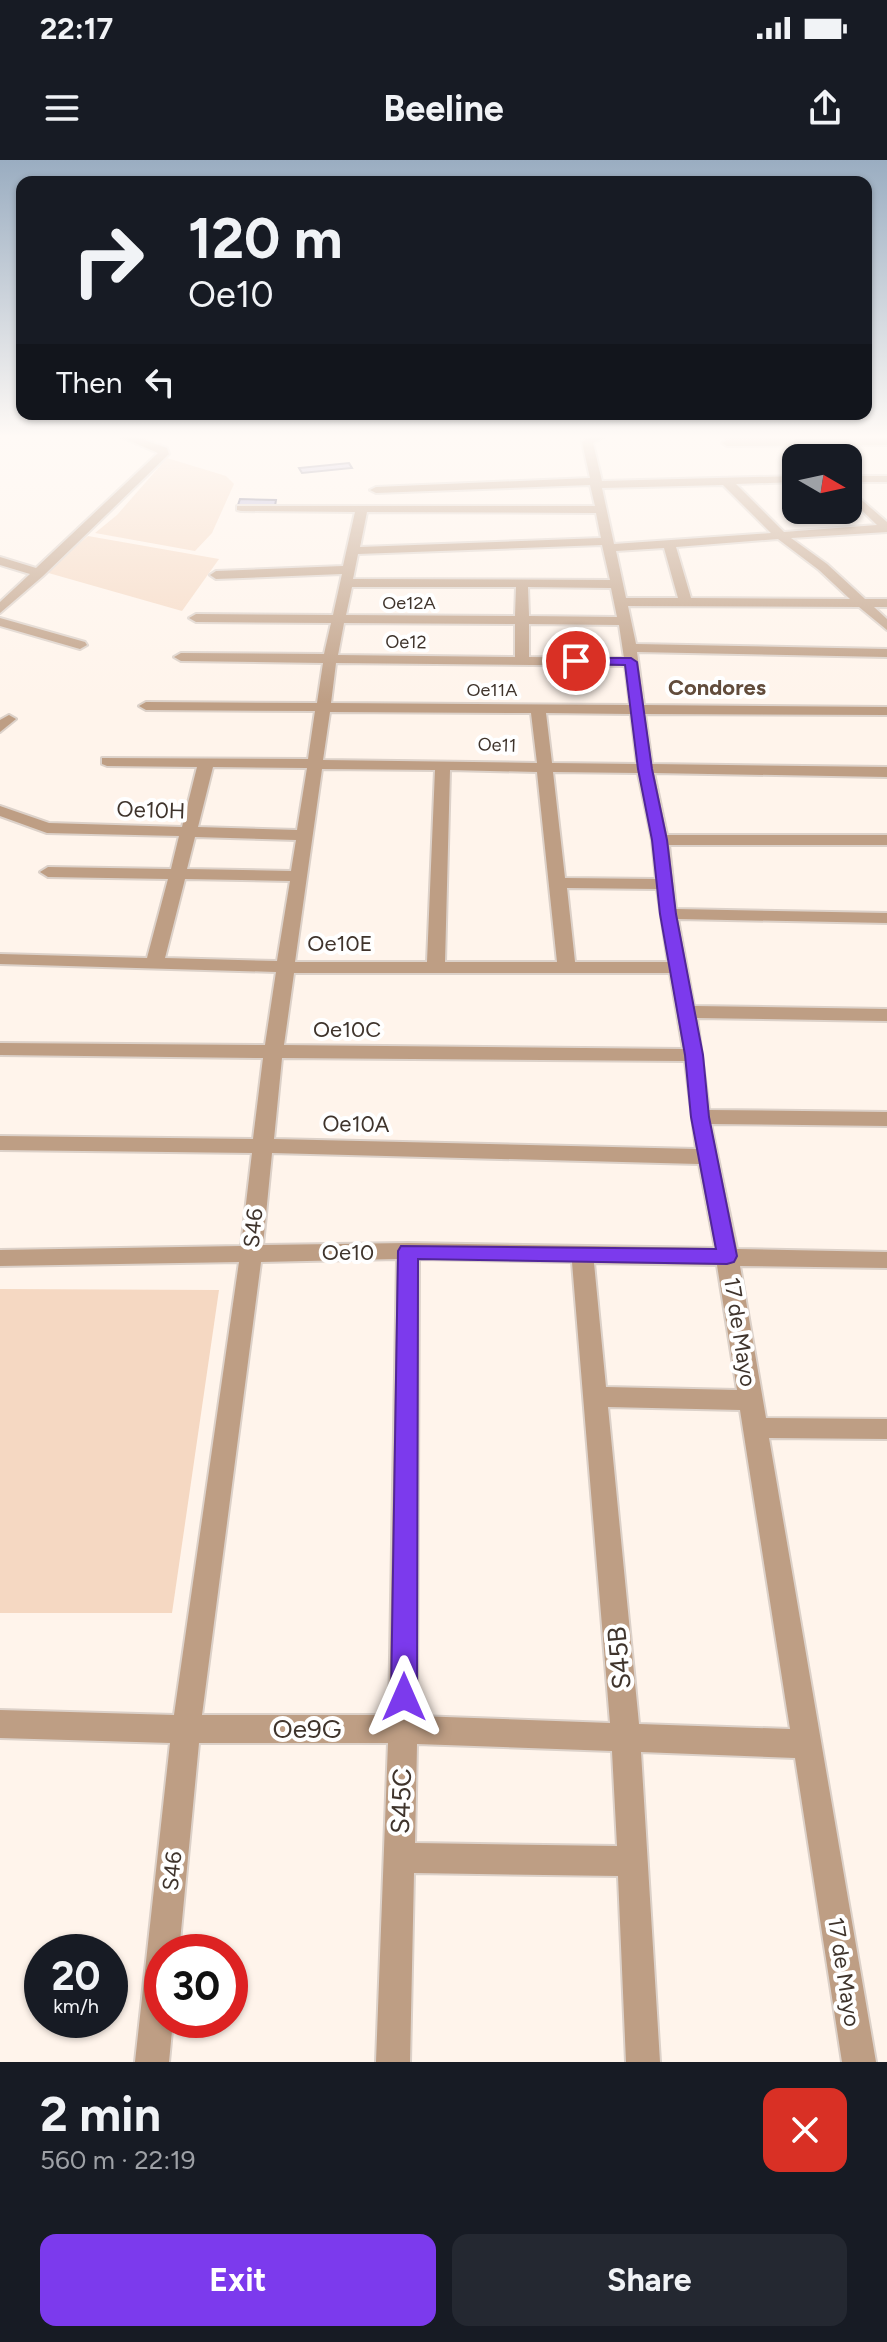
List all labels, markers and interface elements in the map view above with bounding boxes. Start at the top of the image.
text: 22:17 [40,10,113,47]
icon: menu [40,86,84,130]
icon: share [803,86,847,130]
text: Beeline [383,87,504,130]
text: 120 m [188,205,343,272]
icon: right [56,208,160,312]
text: Oe10 [188,273,274,316]
icon: left [138,360,182,404]
text: Then [56,364,122,401]
north arrow [782,444,862,524]
map controls [782,444,862,524]
street label: Oe12A [382,592,436,614]
pin [542,627,610,695]
street label: Oe12 [385,631,427,653]
icon: arrive [554,639,598,683]
district label: Condores [668,674,766,701]
street label: Oe11A [467,679,517,701]
street label: Oe11 [477,733,517,757]
street label: Oe10H [116,795,186,825]
street label: Oe10E [307,930,373,957]
street label: Oe10C [313,1016,381,1043]
street label: Oe10A [322,1110,390,1138]
street label: S46 [238,1207,268,1249]
street label: Oe10 [322,1239,374,1266]
street label: 17 de Mayo [718,1275,762,1389]
street label: S45B [600,1625,638,1691]
position arrow [362,1655,446,1739]
street label: Oe9G [273,1713,341,1745]
street label: S45C [384,1768,418,1834]
street label: S46 [157,1850,187,1892]
street label: 17 de Mayo [822,1915,866,2029]
speed limit sign: 30 [144,1934,248,2038]
text: 20 [51,1952,101,2000]
text: km/h [53,1994,99,2018]
text: 2 min [40,2085,161,2143]
button: close [763,2088,847,2172]
text: 560 m · 22:19 [40,2144,195,2176]
button: Exit [40,2234,436,2326]
button: Share [452,2234,847,2326]

